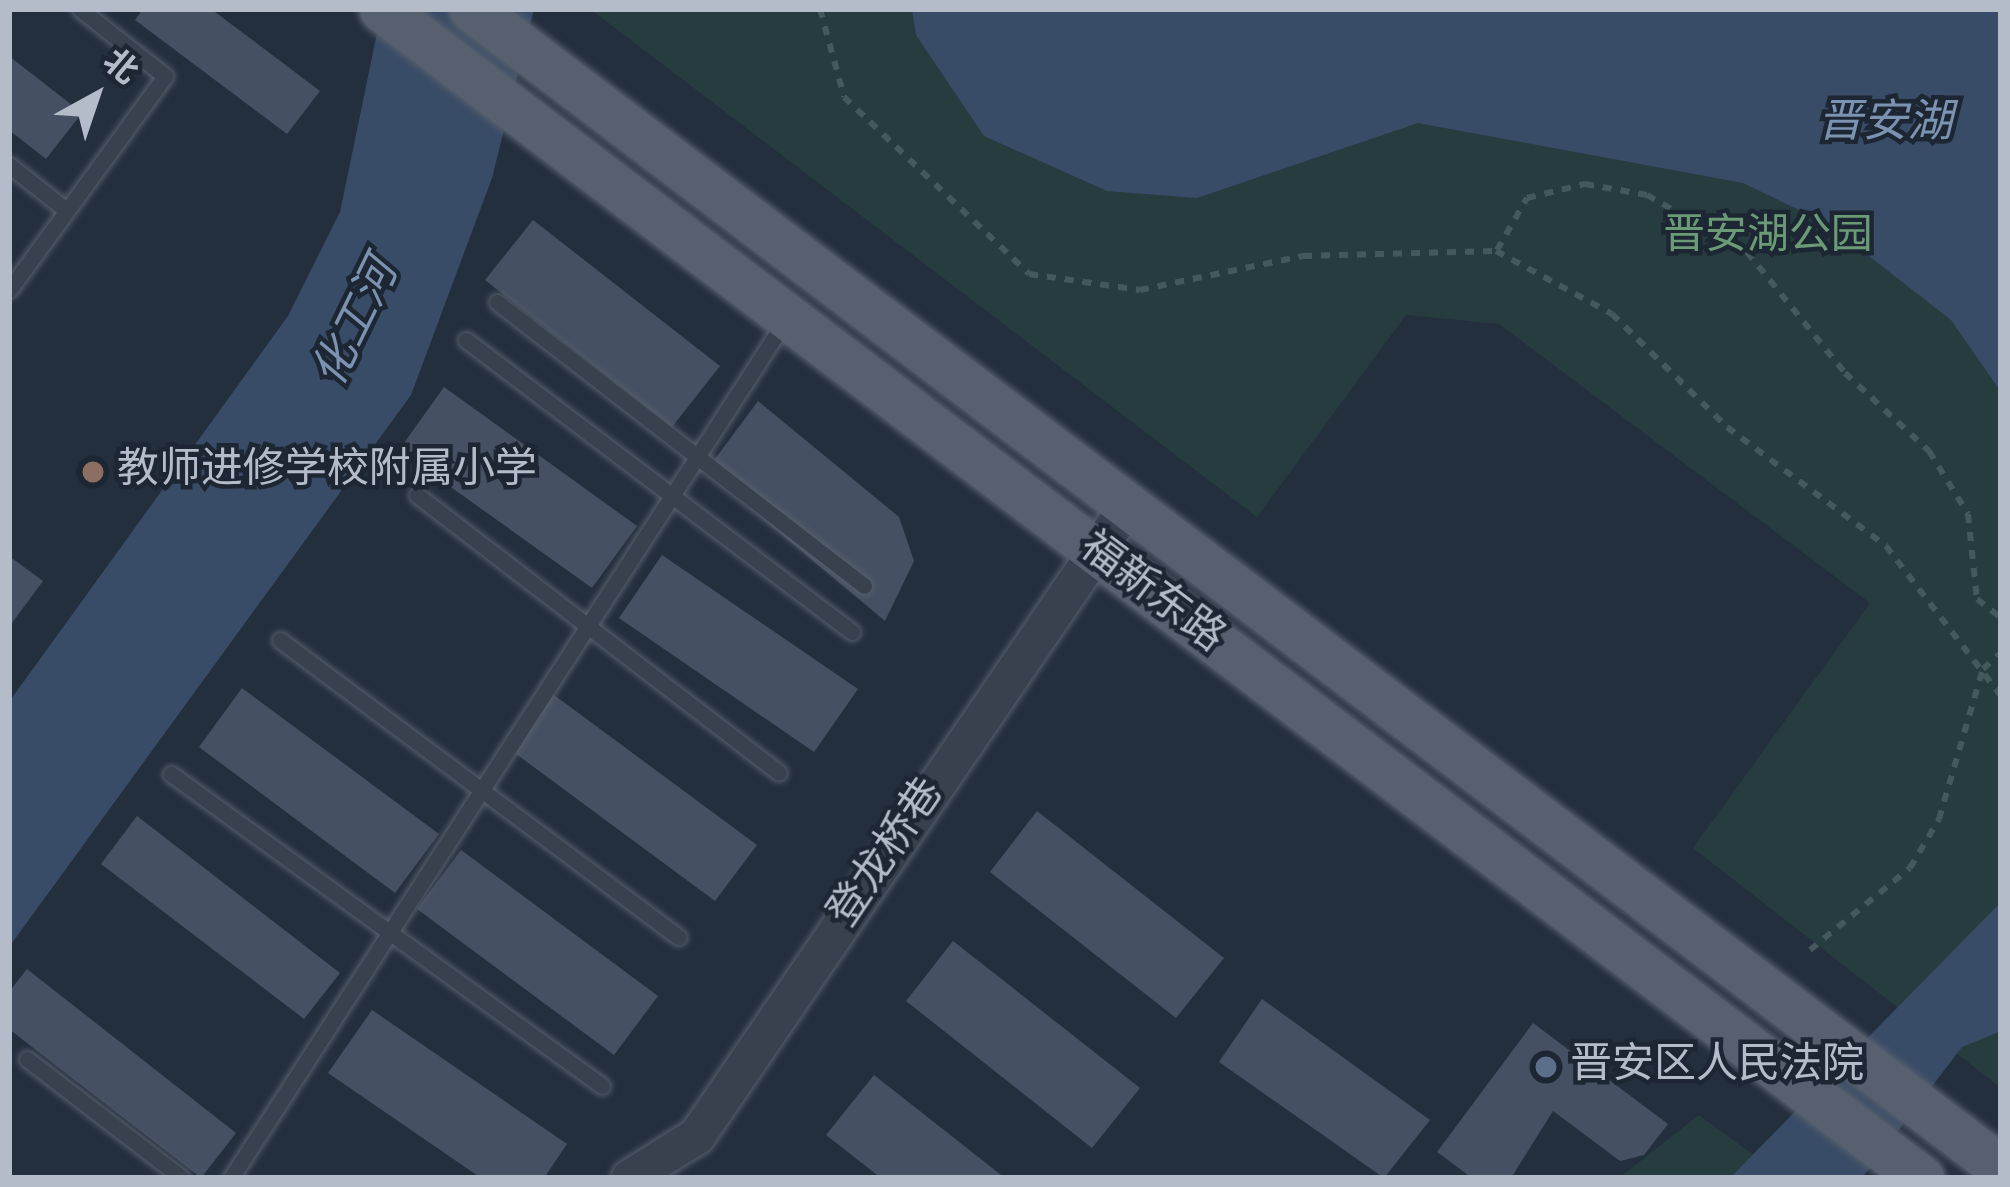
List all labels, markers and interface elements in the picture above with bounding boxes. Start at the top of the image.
north arrow [36,36,156,156]
text: 北 [93,42,145,95]
water label: 晋安湖 [1818,98,1952,152]
park label: 晋安湖公园 [1663,213,1873,263]
water label: 化工河 [304,251,412,397]
place label: 教师进修学校附属小学 [117,447,537,497]
marker: 教师进修学校附属小学 [80,459,106,485]
street label: 福新东路 [1069,523,1233,665]
street label: 登龙桥巷 [820,770,956,938]
place label: 晋安区人民法院 [1570,1042,1864,1092]
marker: 晋安区人民法院 [1533,1054,1559,1080]

